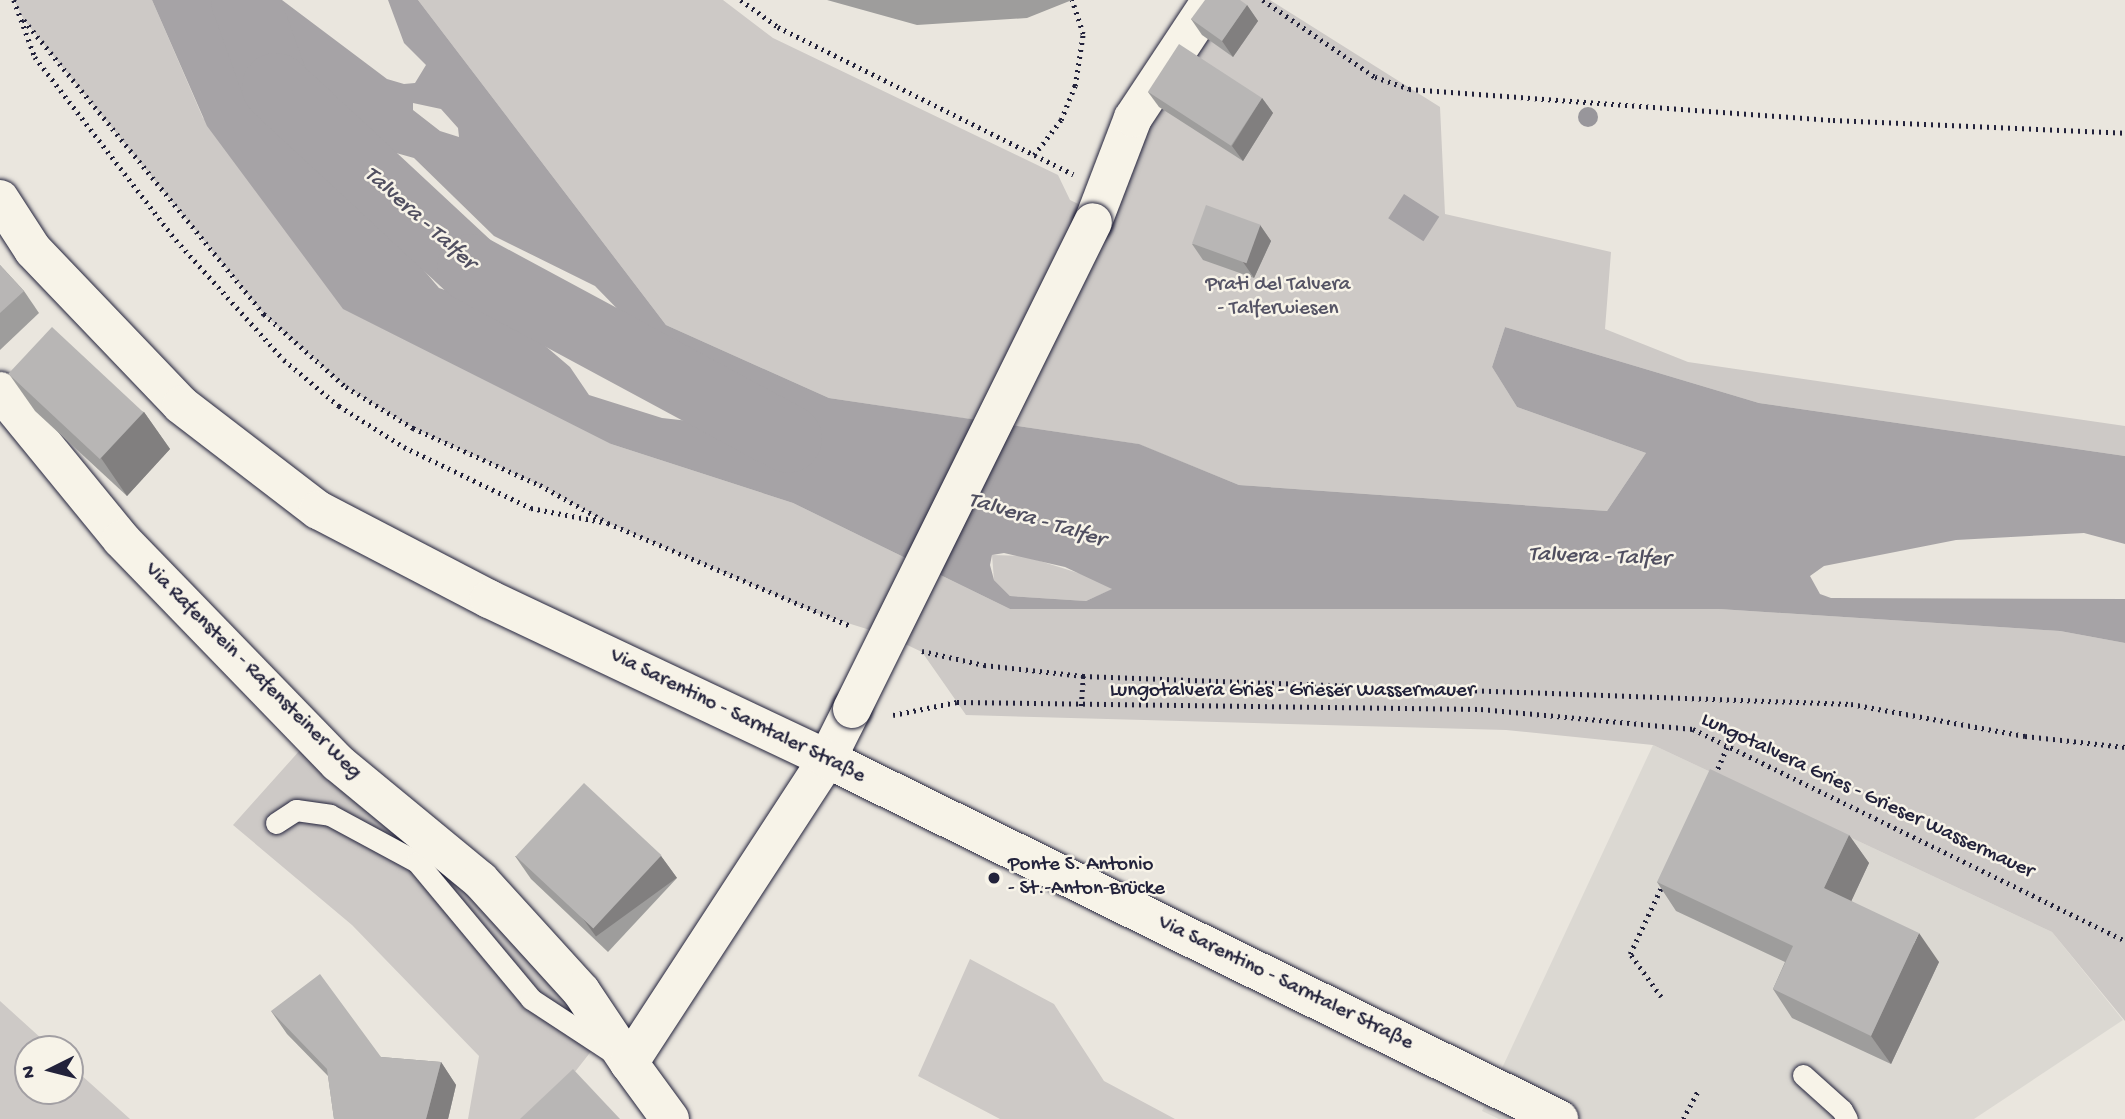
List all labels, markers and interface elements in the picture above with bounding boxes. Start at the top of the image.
water label: Talvera - Talfer [357,161,481,277]
park label: Prati del Talvera - Talferwiesen [1205,273,1351,323]
water label: Talvera - Talfer [964,487,1108,555]
water label: Talvera - Talfer [1528,542,1670,574]
street label: Via Rafenstein - Rafensteiner Weg [138,558,366,786]
street label: Via Sarentino - Sarntaler Straße [605,644,869,790]
street label: Lungotalvera Gries - Grieser Wassermauer [1110,679,1474,705]
street label: Lungotalvera Gries - Grieser Wassermauer [1696,709,2038,885]
place label: Ponte S. Antonio - St.-Anton-Brücke [1008,853,1165,903]
marker: Ponte S. Antonio - St.-Anton-Brücke [986,870,1002,886]
street label: Via Sarentino - Sarntaler Straße [1153,911,1417,1057]
north arrow [14,1035,84,1105]
text: N [18,1065,42,1079]

